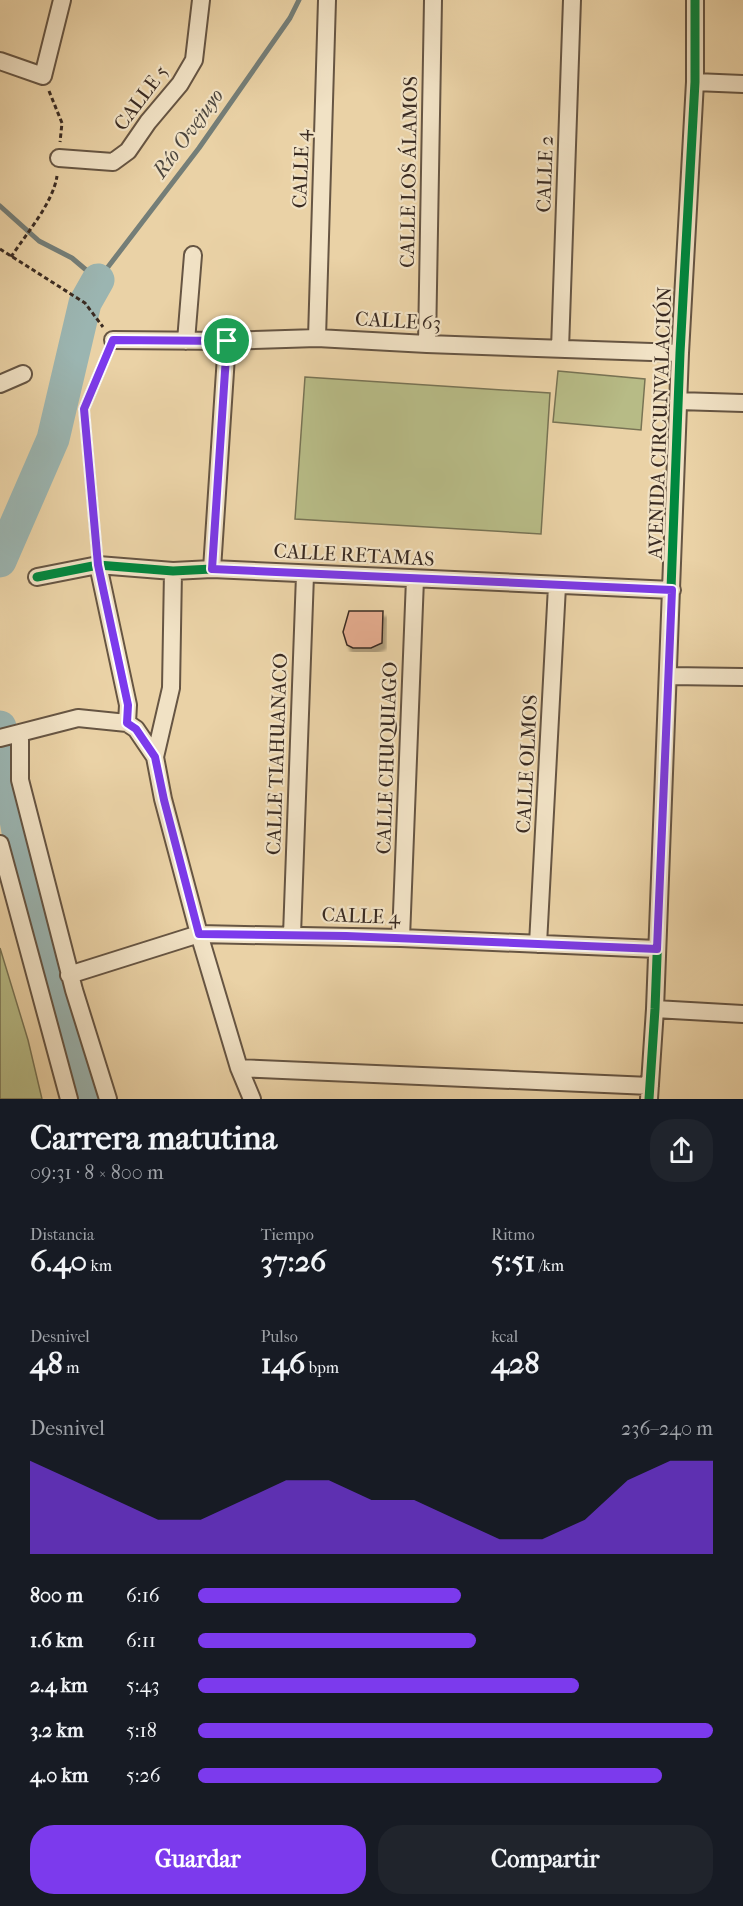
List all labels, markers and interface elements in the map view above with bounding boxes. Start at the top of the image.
street label: CALLE 5 [109,61,173,135]
street label: CALLE LOS ÁLAMOS [395,76,422,268]
water label: Río Ovejuyo [146,84,228,184]
street label: CALLE 4 [288,128,314,209]
street label: CALLE 2 [532,135,558,213]
street label: AVENIDA CIRCUNVALACIÓN [642,286,676,561]
street label: CALLE 63 [354,307,442,335]
pin [201,315,252,366]
icon: arrive [210,324,243,357]
street label: CALLE RETAMAS [273,539,435,571]
street label: CALLE TIAHUANACO [262,653,292,855]
street label: CALLE CHUQUIAGO [372,661,402,855]
street label: CALLE OLMOS [512,694,542,834]
street label: CALLE 4 [321,903,402,929]
text: Carrera matutina [30,1119,277,1158]
button: share [650,1119,713,1182]
text: 09:31 · 8 × 800 m [30,1161,164,1184]
text: Distancia [30,1225,94,1244]
text: Tiempo [261,1225,314,1244]
text: Ritmo [491,1225,535,1244]
text: 6.40 [30,1244,87,1279]
text: 37:26 [261,1244,326,1279]
text: 5:51 [491,1244,535,1279]
text: km [87,1256,112,1275]
text: /km [535,1256,564,1275]
text: Desnivel [30,1327,90,1346]
text: Pulso [261,1327,298,1346]
text: kcal [491,1327,518,1346]
text: 48 [30,1346,63,1381]
text: 146 [261,1346,305,1381]
text: 428 [491,1346,540,1381]
text: m [63,1358,80,1377]
text: bpm [305,1358,339,1377]
text: Desnivel [30,1417,105,1440]
text: 236–240 m [621,1417,713,1440]
text: 800 m [30,1584,83,1607]
text: 6:16 [126,1584,160,1607]
text: 1.6 km [30,1629,83,1652]
text: 6:11 [126,1629,156,1652]
text: 2.4 km [30,1674,88,1697]
text: 5:43 [126,1674,160,1697]
text: 3.2 km [30,1719,84,1742]
text: 5:18 [126,1719,157,1742]
text: 4.0 km [30,1764,88,1787]
text: 5:26 [126,1764,161,1787]
button: Guardar [30,1825,366,1894]
button: Compartir [378,1825,713,1894]

